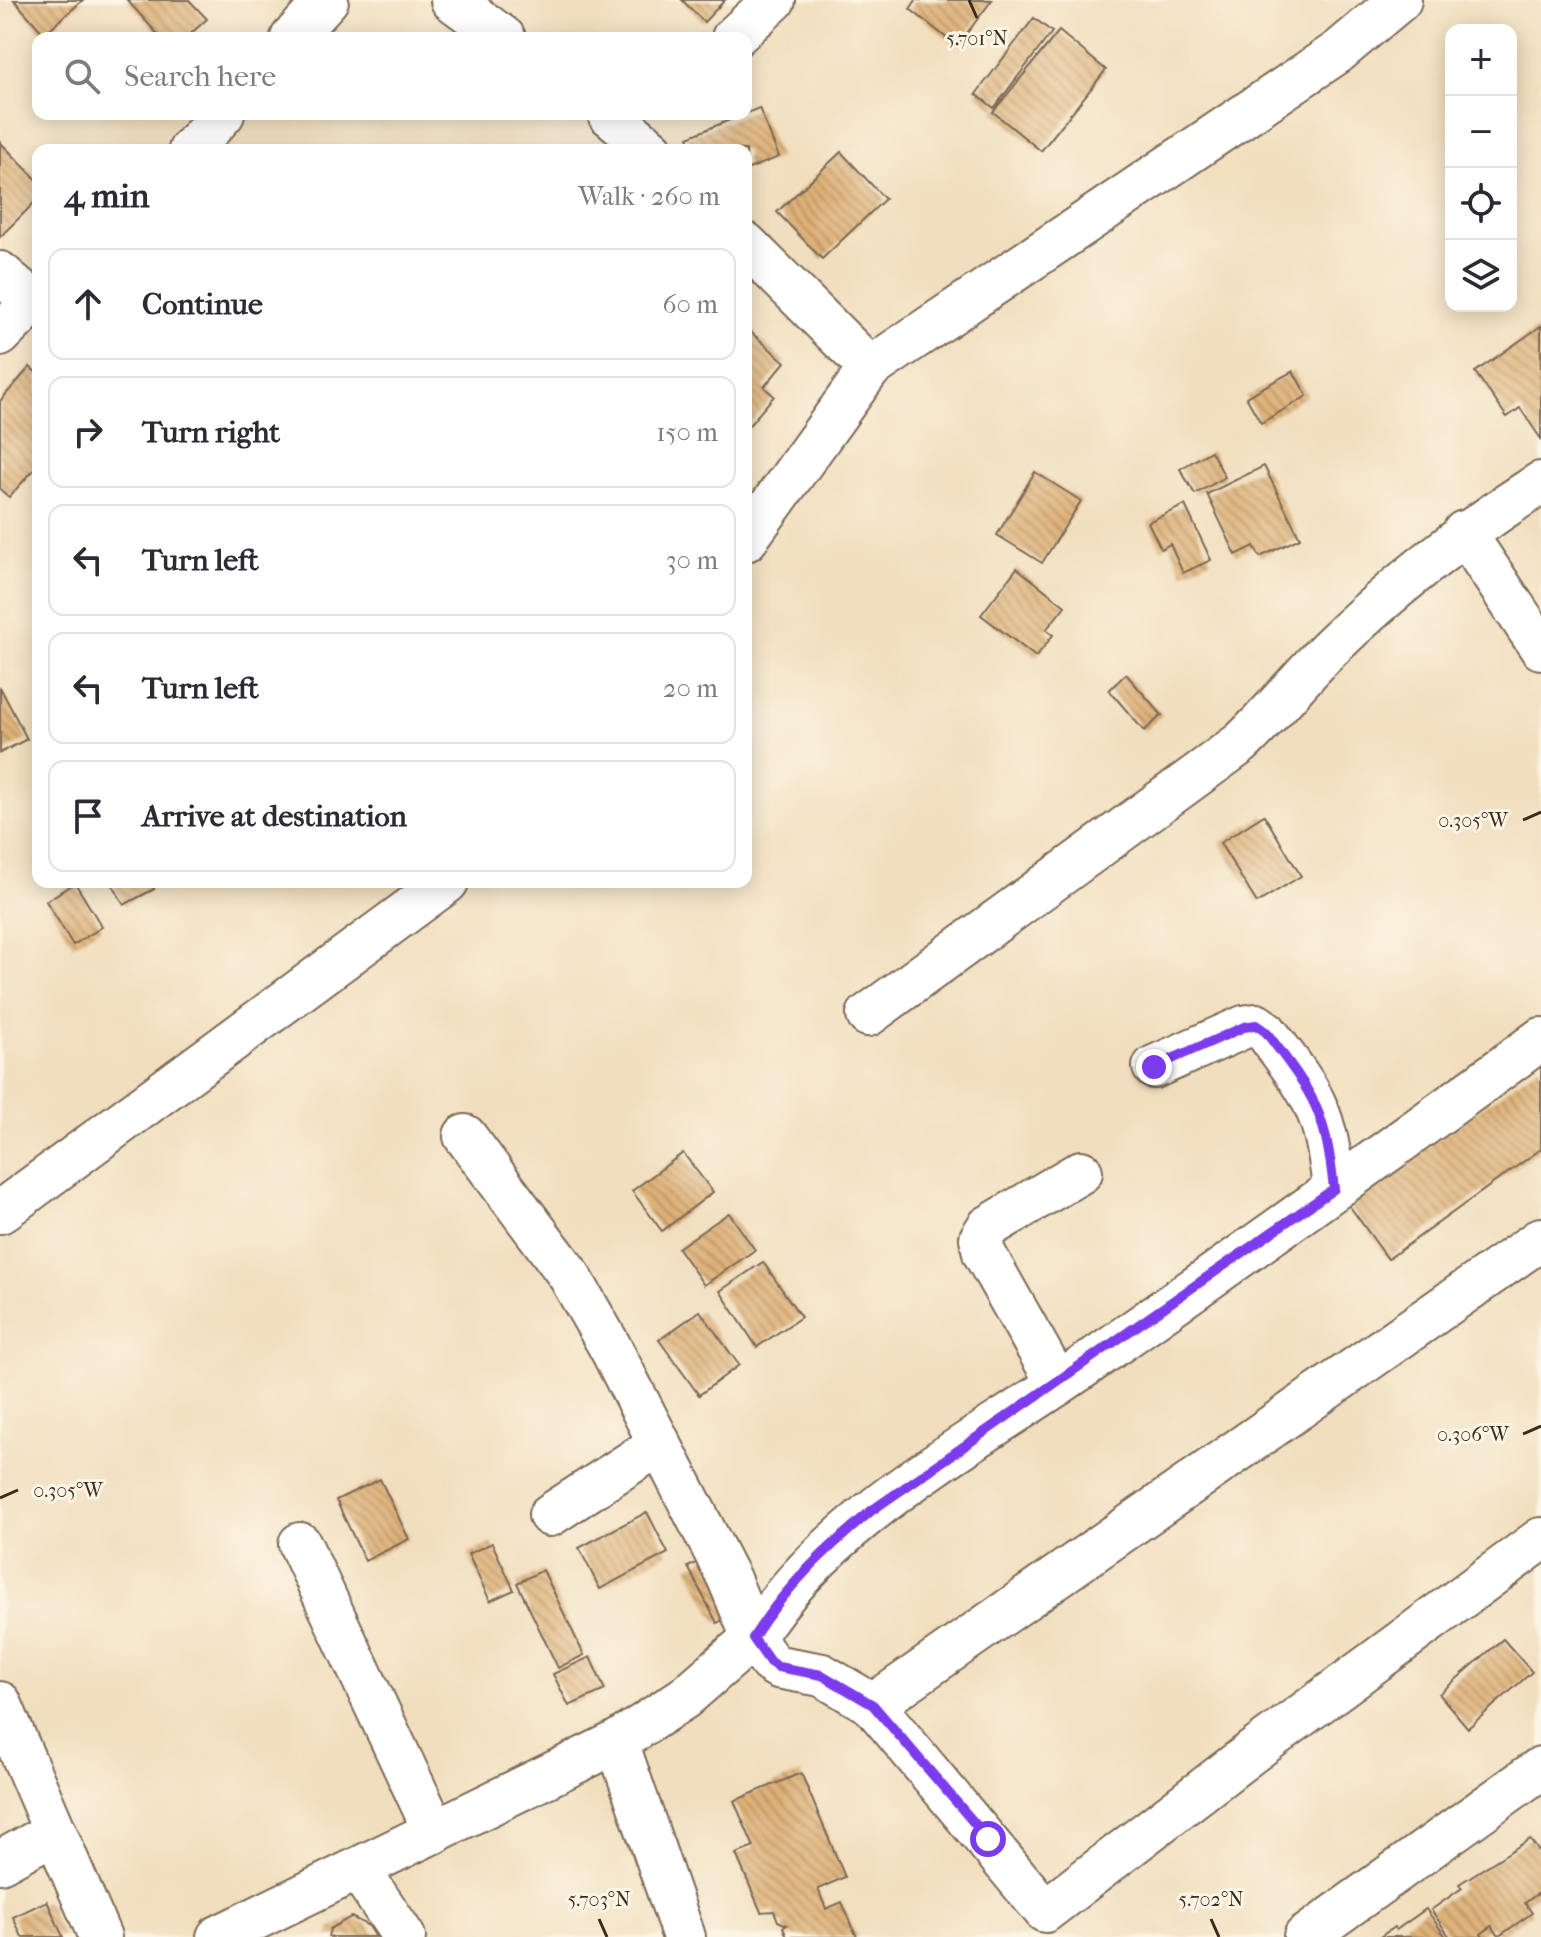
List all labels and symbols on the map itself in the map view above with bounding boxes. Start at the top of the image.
text: 5.701°N [946,27,1008,50]
text: 0.305°W [1438,809,1509,832]
route end [1136,1049,1172,1085]
text: 0.306°W [1437,1423,1510,1446]
text: 0.305°W [33,1479,104,1502]
route start [970,1821,1006,1857]
text: 5.703°N [568,1888,630,1911]
text: 5.702°N [1179,1888,1243,1911]

